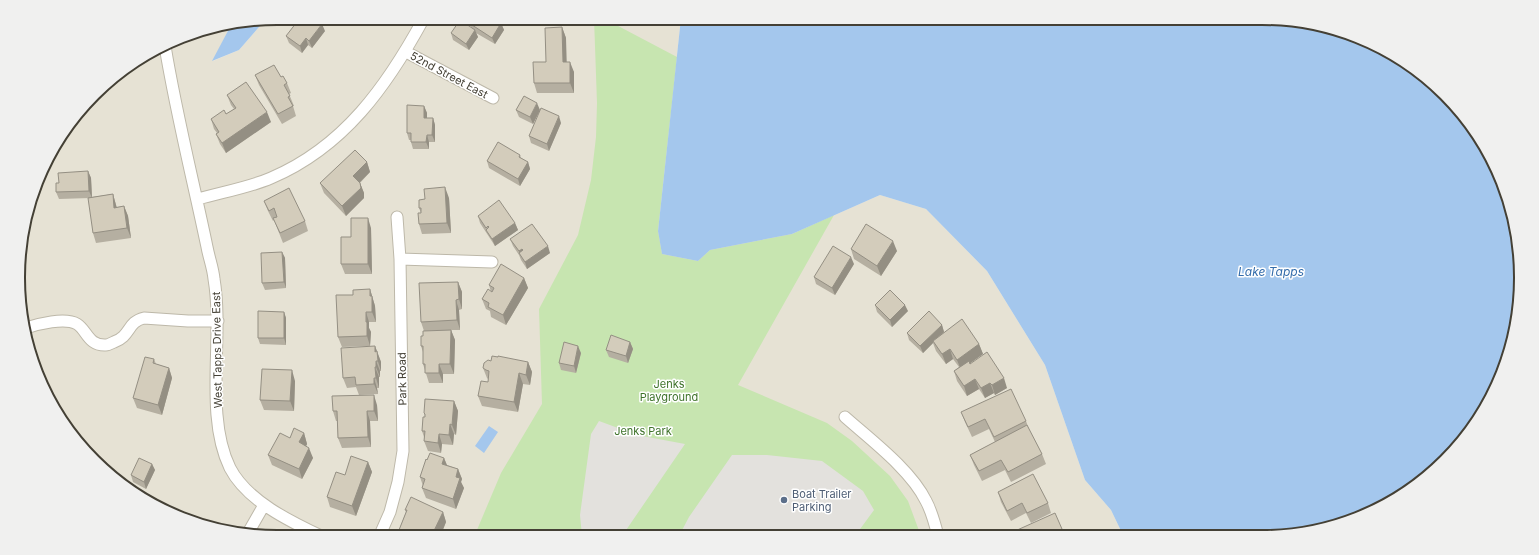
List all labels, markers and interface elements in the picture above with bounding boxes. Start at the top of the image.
street label: 52nd Street East [408,49,491,102]
water label: Lake Tapps [1238,264,1304,279]
street label: West Tapps Drive East [209,291,225,408]
street label: Park Road [395,352,409,406]
park label: Jenks Playground [640,377,698,404]
park label: Jenks Park [614,424,672,438]
place label: Boat Trailer Parking [792,487,851,514]
marker: Boat Trailer Parking [779,495,789,505]

